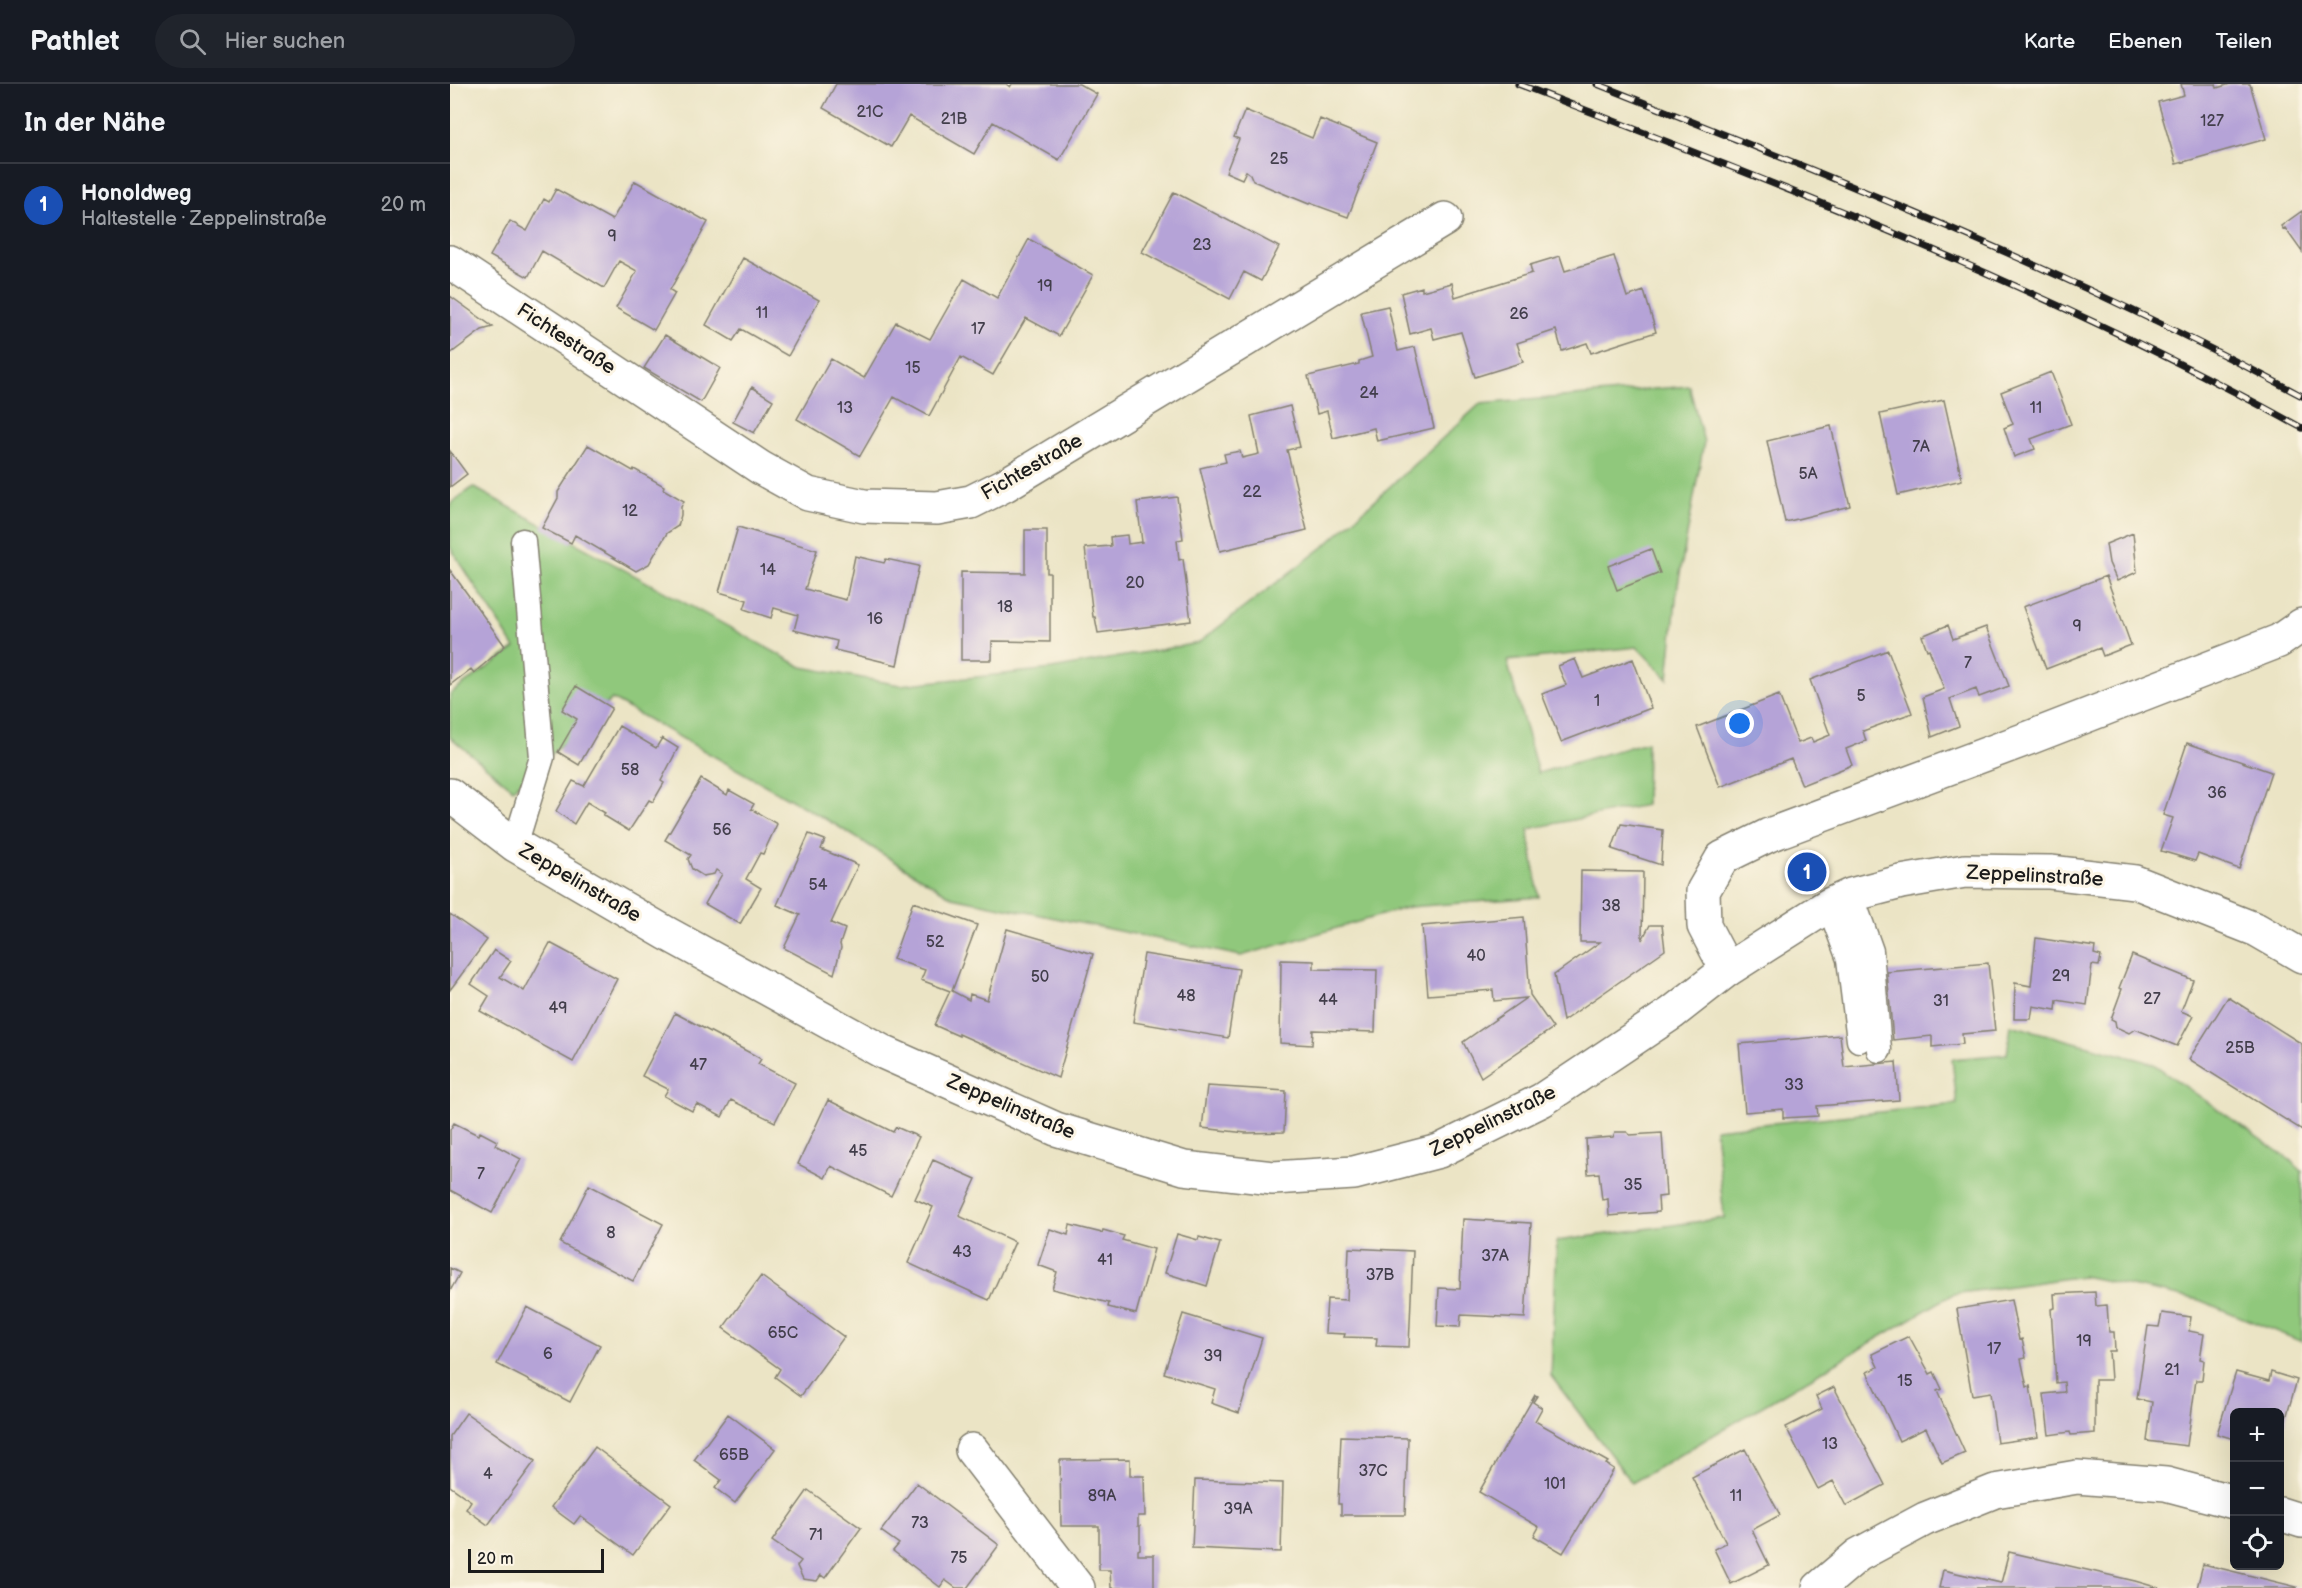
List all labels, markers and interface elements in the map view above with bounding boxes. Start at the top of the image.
search box [155,14,575,68]
text: Pathlet [30,25,119,58]
icon: search [176,25,209,58]
text: Hier suchen [224,28,345,55]
text: Karte [2024,29,2075,54]
text: Ebenen [2108,29,2182,54]
text: Teilen [2215,29,2272,54]
house number: 21C [857,103,883,122]
text: In der Nähe [24,108,166,139]
house number: 21B [941,110,967,129]
house number: 127 [2200,112,2224,131]
house number: 25 [1270,150,1288,169]
text: Honoldweg [81,180,192,207]
text: 1 [39,193,48,217]
text: 20 m [381,193,426,217]
text: Haltestelle · Zeppelinstraße [81,207,327,231]
house number: 9 [607,227,617,246]
house number: 23 [1193,236,1212,255]
house number: 19 [1037,277,1053,296]
street label: Fichtestraße [512,298,620,380]
house number: 11 [756,304,768,323]
house number: 26 [1509,305,1529,324]
house number: 17 [971,320,985,339]
house number: 15 [905,359,921,378]
house number: 24 [1360,384,1379,403]
house number: 13 [837,399,853,418]
house number: 11 [2030,399,2042,418]
street label: Fichtestraße [977,428,1087,506]
house number: 7A [1912,438,1930,457]
house number: 5A [1799,465,1818,484]
house number: 22 [1243,483,1262,502]
house number: 12 [622,502,638,521]
house number: 14 [760,561,776,580]
house number: 20 [1126,574,1144,593]
house number: 18 [997,598,1013,617]
house number: 16 [867,610,883,629]
house number: 9 [2072,617,2082,636]
house number: 7 [1964,654,1972,673]
house number: 5 [1856,687,1866,706]
house number: 1 [1594,692,1600,711]
your location [1725,709,1754,738]
house number: 58 [621,761,639,780]
house number: 36 [2207,784,2227,803]
house number: 56 [713,821,732,840]
street label: Zeppelinstraße [514,838,645,928]
pin: 1 [1788,850,1826,894]
street label: Zeppelinstraße [1965,860,2104,892]
house number: 54 [809,876,828,895]
house number: 38 [1601,897,1621,916]
house number: 52 [926,933,945,952]
house number: 40 [1466,947,1486,966]
house number: 29 [2052,967,2070,986]
house number: 50 [1031,968,1049,987]
house number: 48 [1176,987,1196,1006]
house number: 27 [2143,990,2161,1009]
house number: 44 [1318,991,1338,1010]
house number: 31 [1933,992,1949,1011]
house number: 49 [548,999,568,1018]
house number: 25B [2225,1039,2255,1058]
house number: 47 [689,1056,707,1075]
street label: Zeppelinstraße [942,1069,1079,1145]
house number: 33 [1784,1076,1804,1095]
street label: Zeppelinstraße [1425,1080,1560,1162]
house number: 45 [849,1142,867,1161]
house number: 7 [477,1165,485,1184]
house number: 35 [1623,1176,1643,1195]
house number: 8 [606,1224,616,1243]
house number: 43 [952,1243,972,1262]
house number: 37A [1481,1247,1509,1266]
house number: 41 [1097,1251,1113,1270]
house number: 37B [1366,1266,1394,1285]
house number: 65C [768,1324,798,1343]
house number: 19 [2076,1332,2092,1351]
house number: 17 [1987,1340,2001,1359]
house number: 6 [543,1345,553,1364]
house number: 39 [1203,1347,1223,1366]
house number: 21 [2164,1361,2180,1380]
house number: 15 [1897,1372,1913,1391]
map controls [2230,1408,2284,1570]
button: + [2230,1408,2284,1462]
house number: 13 [1822,1435,1838,1454]
house number: 65B [719,1446,749,1465]
house number: 37C [1358,1462,1388,1481]
button: − [2230,1462,2284,1516]
house number: 4 [483,1465,493,1484]
house number: 101 [1544,1475,1566,1494]
house number: 89A [1088,1487,1116,1506]
house number: 11 [1730,1487,1742,1506]
house number: 39A [1224,1500,1253,1519]
house number: 73 [911,1514,929,1533]
button: locate [2230,1516,2284,1570]
house number: 71 [809,1526,823,1545]
scale bar [468,1546,604,1574]
house number: 75 [950,1549,968,1568]
text: 20 m [477,1550,513,1569]

